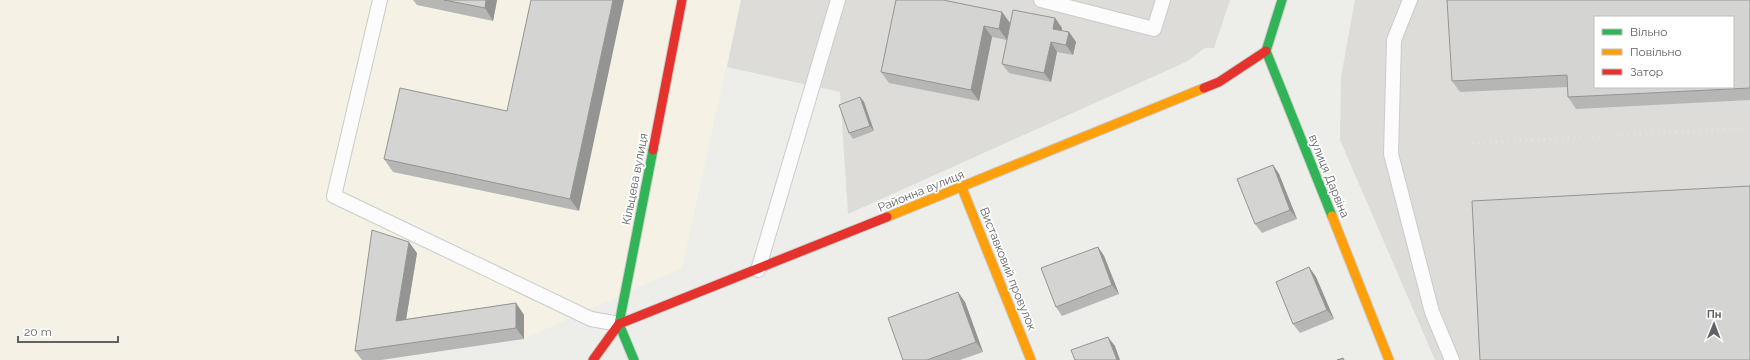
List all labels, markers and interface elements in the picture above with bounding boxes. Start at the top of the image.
legend [1594,16,1734,88]
text: Вільно [1630,25,1667,39]
text: Повільно [1630,45,1682,59]
text: Затор [1630,65,1663,79]
street label: Кільцева вулиця [619,132,651,226]
street label: вулиця Дарвіна [1306,132,1352,220]
street label: Районна вулиця [876,167,966,215]
street label: Виставковий провулок [977,205,1039,333]
north arrow [1694,304,1734,344]
text: Пн [1707,308,1722,321]
scale bar [18,318,118,344]
text: 20 m [24,325,52,339]

